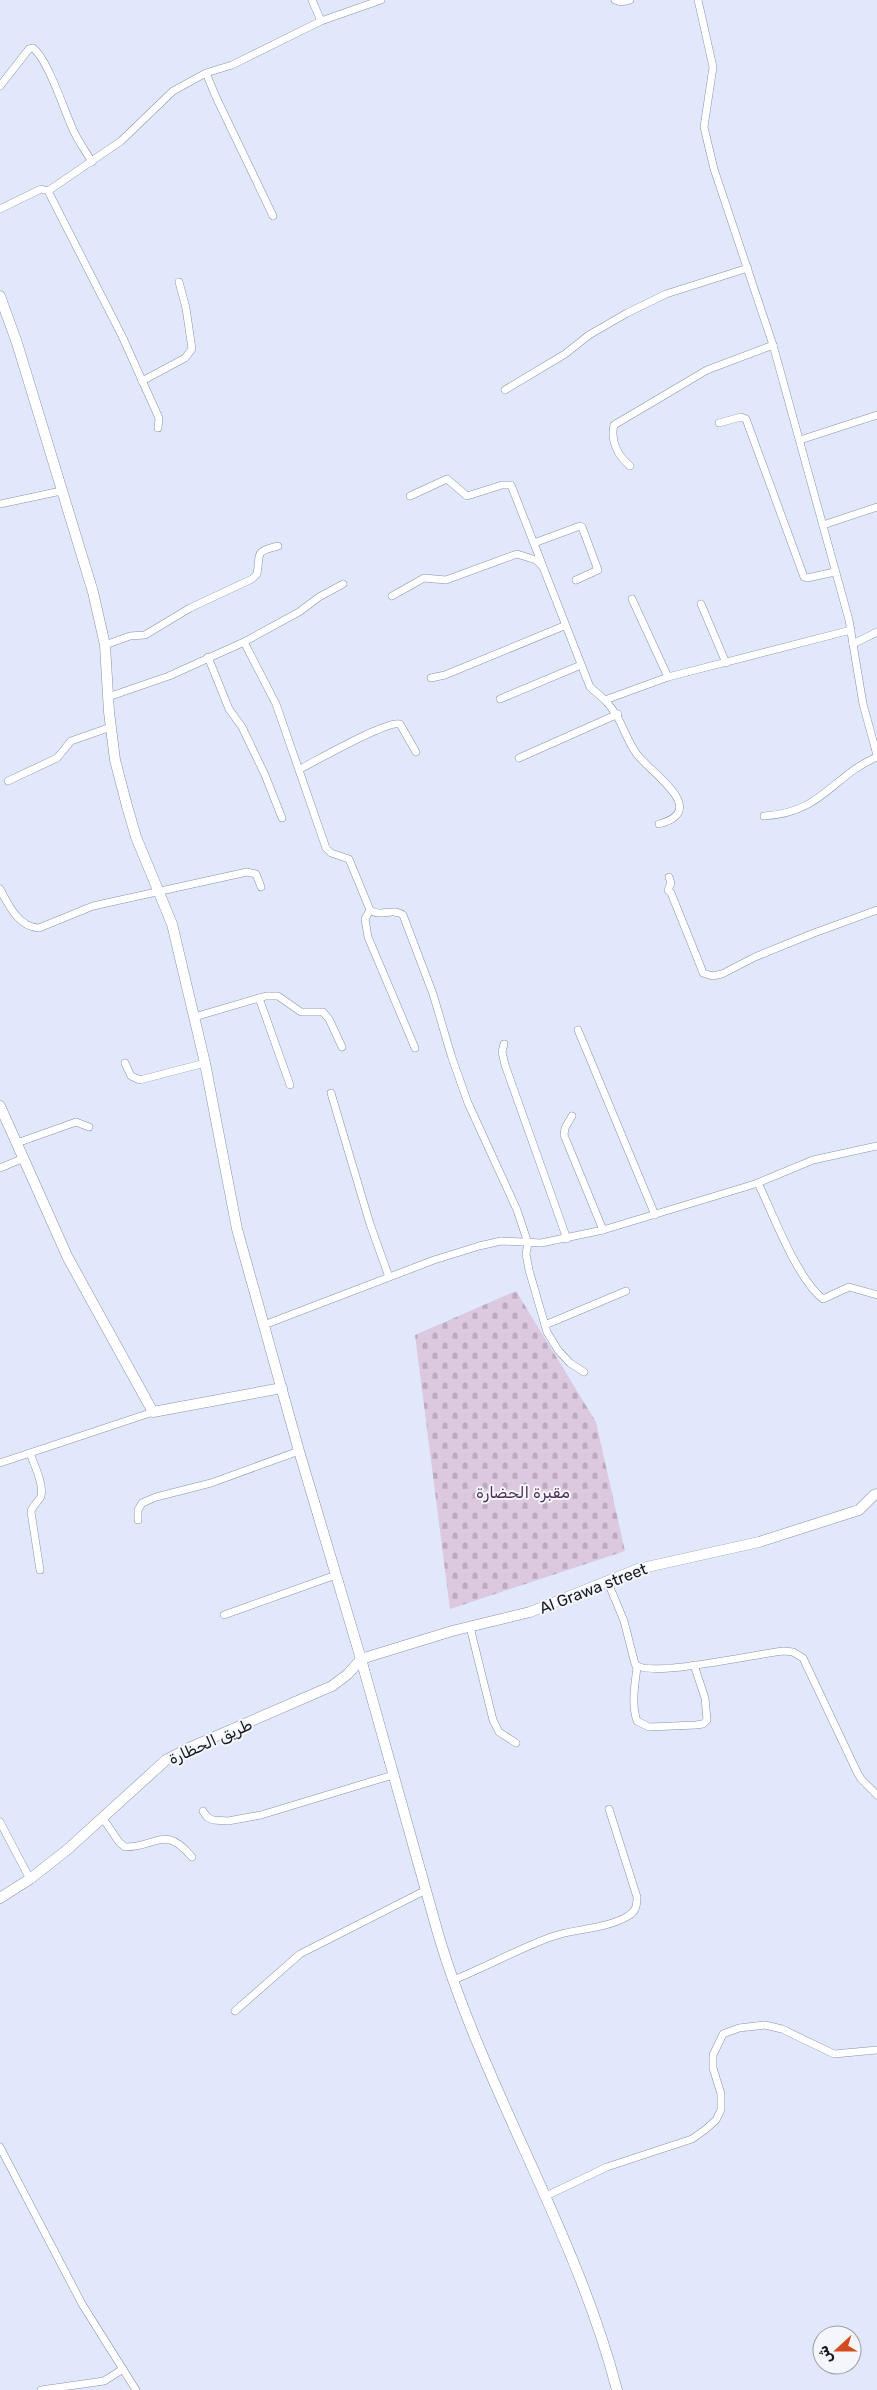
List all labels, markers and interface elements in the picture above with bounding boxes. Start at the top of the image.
park label: مقبرة الحضارة [476,1483,570,1503]
street label: Al Grawa street [537,1559,650,1618]
street label: طريق الحظارة [165,1715,255,1769]
north arrow [812,2325,862,2375]
text: ش [814,2343,836,2366]

